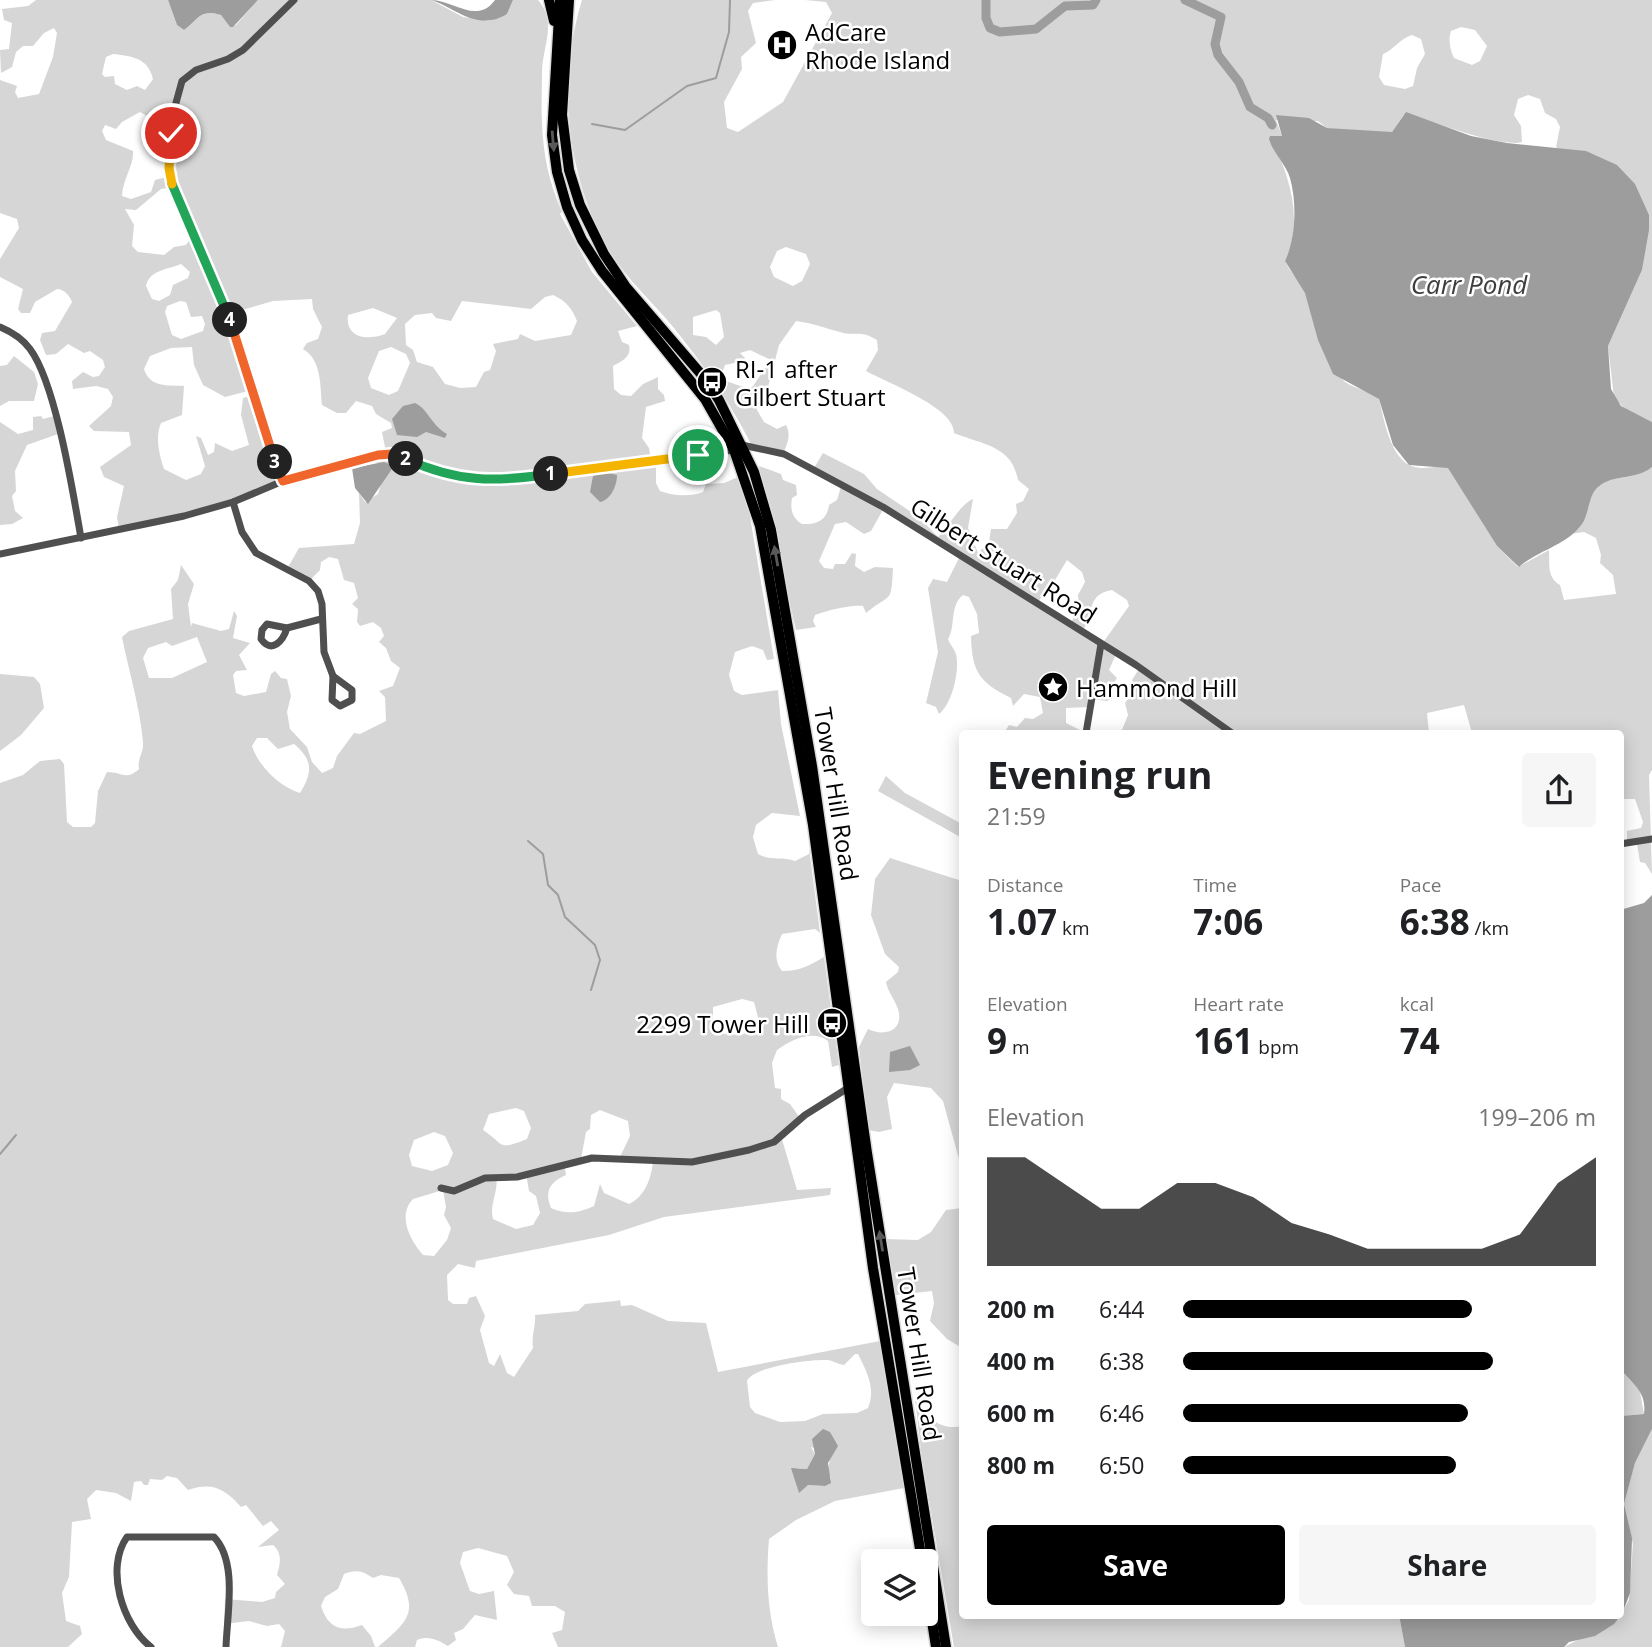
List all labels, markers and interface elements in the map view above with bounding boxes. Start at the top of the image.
place label: AdCare Rhode Island [805,15,950,76]
hospital icon: AdCare Rhode Island [765,28,799,62]
pin [141,103,201,163]
icon: check [152,114,190,152]
one-way arrow [548,130,559,152]
water label: Carr Pond [1411,266,1528,302]
pin: 4 [212,302,247,338]
text: 4 [224,306,235,332]
place label: RI-1 after Gilbert Stuart [735,352,885,413]
bus stop icon: RI-1 after Gilbert Stuart [695,365,729,399]
pin [668,425,728,485]
icon: arrive [679,436,717,474]
pin: 2 [388,442,424,476]
pin: 3 [258,444,292,480]
text: 2 [400,445,411,471]
text: 3 [269,448,280,474]
pin: 1 [534,456,568,491]
text: 1 [545,460,556,486]
street label: Gilbert Stuart Road [905,489,1103,631]
one-way arrow [770,545,781,567]
place icon: Hammond Hill [1036,670,1070,704]
place label: Hammond Hill [1076,671,1237,704]
street label: Tower Hill Road [807,705,867,883]
text: Evening run [987,748,1212,800]
button: share [1522,753,1596,827]
text: 21:59 [987,800,1046,832]
text: Distance [987,872,1063,898]
text: Time [1193,872,1237,898]
text: Pace [1400,872,1441,898]
text: 1.07 [987,898,1057,945]
text: 7:06 [1193,898,1263,945]
text: 6:38 [1400,898,1470,945]
text: km [1057,915,1090,941]
text: /km [1470,915,1509,941]
text: Elevation [987,991,1068,1017]
text: Heart rate [1193,991,1284,1017]
text: kcal [1400,991,1434,1017]
bus stop icon: 2299 Tower Hill [815,1006,849,1040]
place label: 2299 Tower Hill [636,1007,809,1040]
text: 9 [987,1017,1007,1064]
text: 161 [1193,1017,1253,1064]
text: 74 [1400,1017,1440,1064]
text: m [1007,1034,1030,1060]
text: bpm [1253,1034,1299,1060]
text: Elevation [987,1101,1085,1133]
text: 199–206 m [1478,1101,1596,1133]
one-way arrow [875,1230,886,1252]
street label: Tower Hill Road [890,1265,950,1443]
text: 200 m [987,1293,1055,1325]
text: 6:44 [1099,1293,1145,1325]
text: 400 m [987,1345,1055,1377]
text: 6:38 [1099,1345,1145,1377]
text: 600 m [987,1397,1055,1429]
text: 6:46 [1099,1397,1145,1429]
text: 800 m [987,1449,1055,1481]
text: 6:50 [1099,1449,1145,1481]
button: Save [987,1525,1285,1605]
button: Share [1299,1525,1596,1605]
map controls [861,1549,938,1626]
button: layers [861,1549,938,1626]

